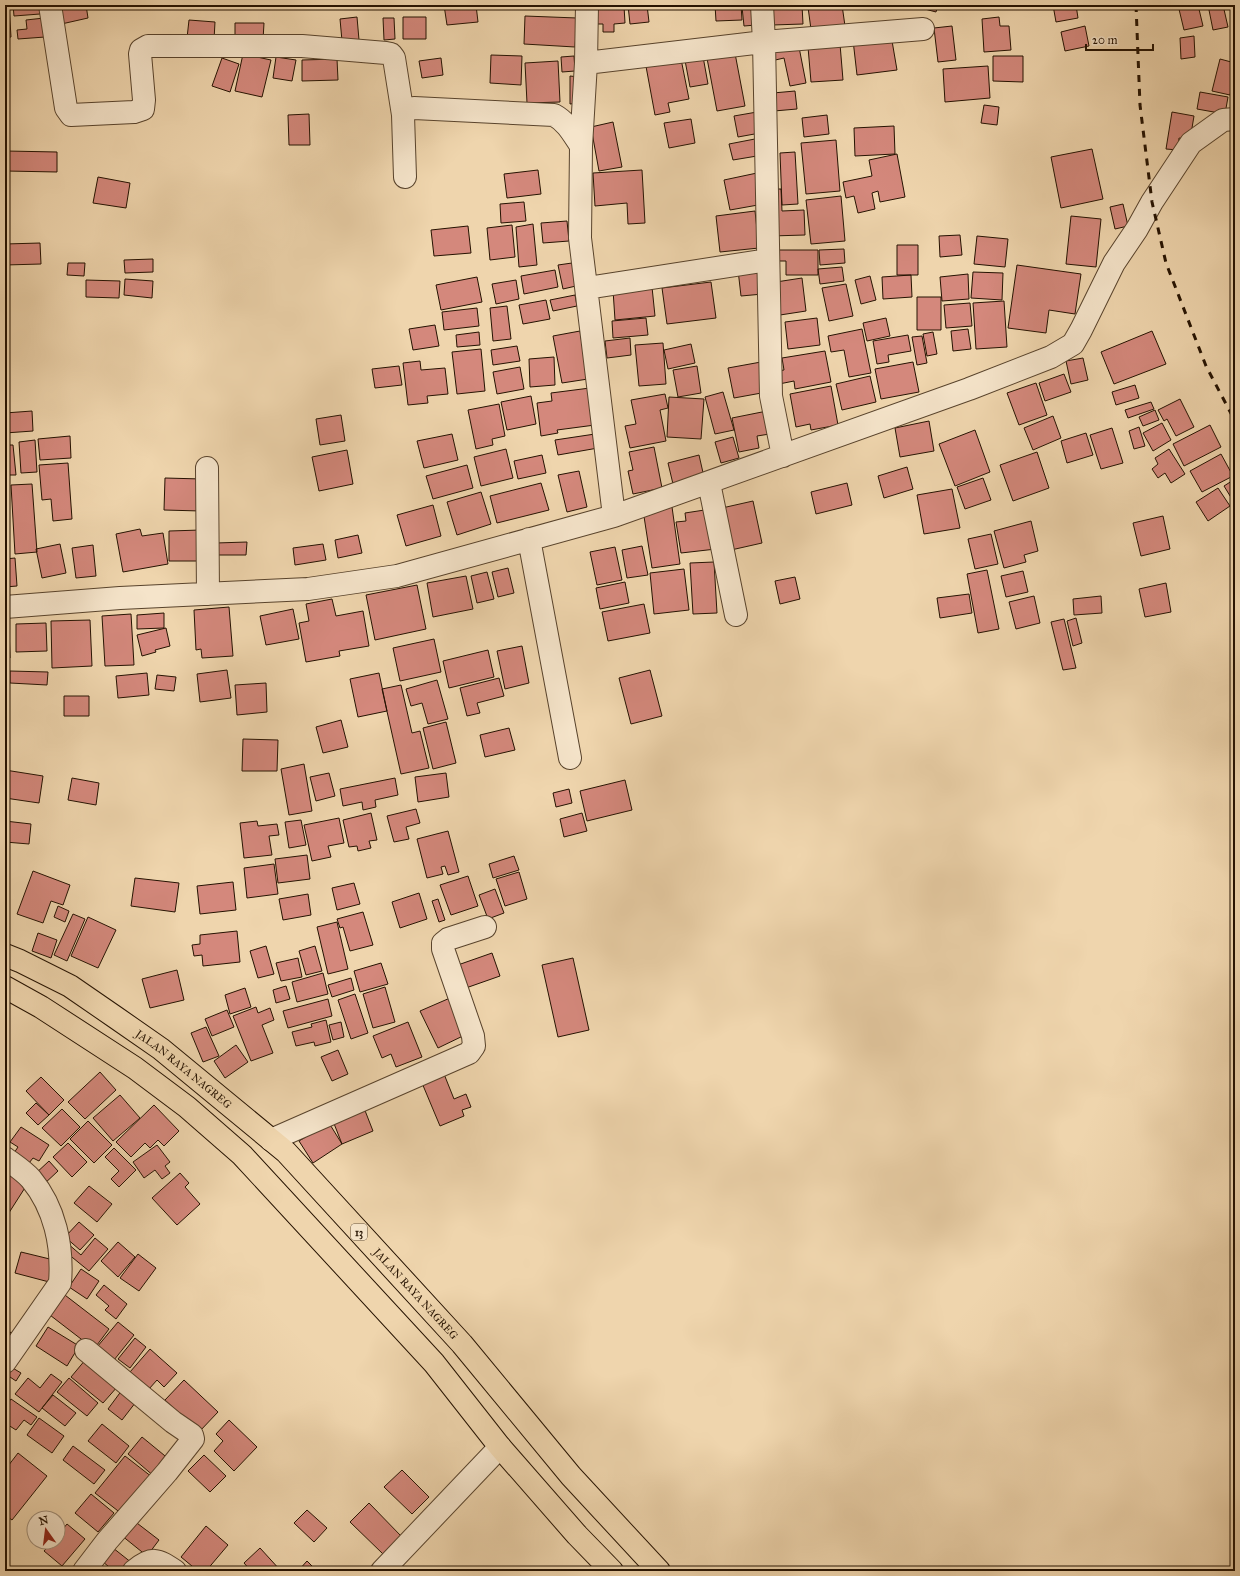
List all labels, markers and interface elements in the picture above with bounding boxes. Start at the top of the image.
scale bar [1086,26,1153,52]
text: 20 m [1092,33,1118,47]
street label: JALAN RAYA NAGREG [132,1027,234,1111]
road number: 13 [351,1224,367,1240]
street label: JALAN RAYA NAGREG [369,1245,461,1342]
north arrow [26,1510,66,1550]
text: N [38,1513,50,1528]

